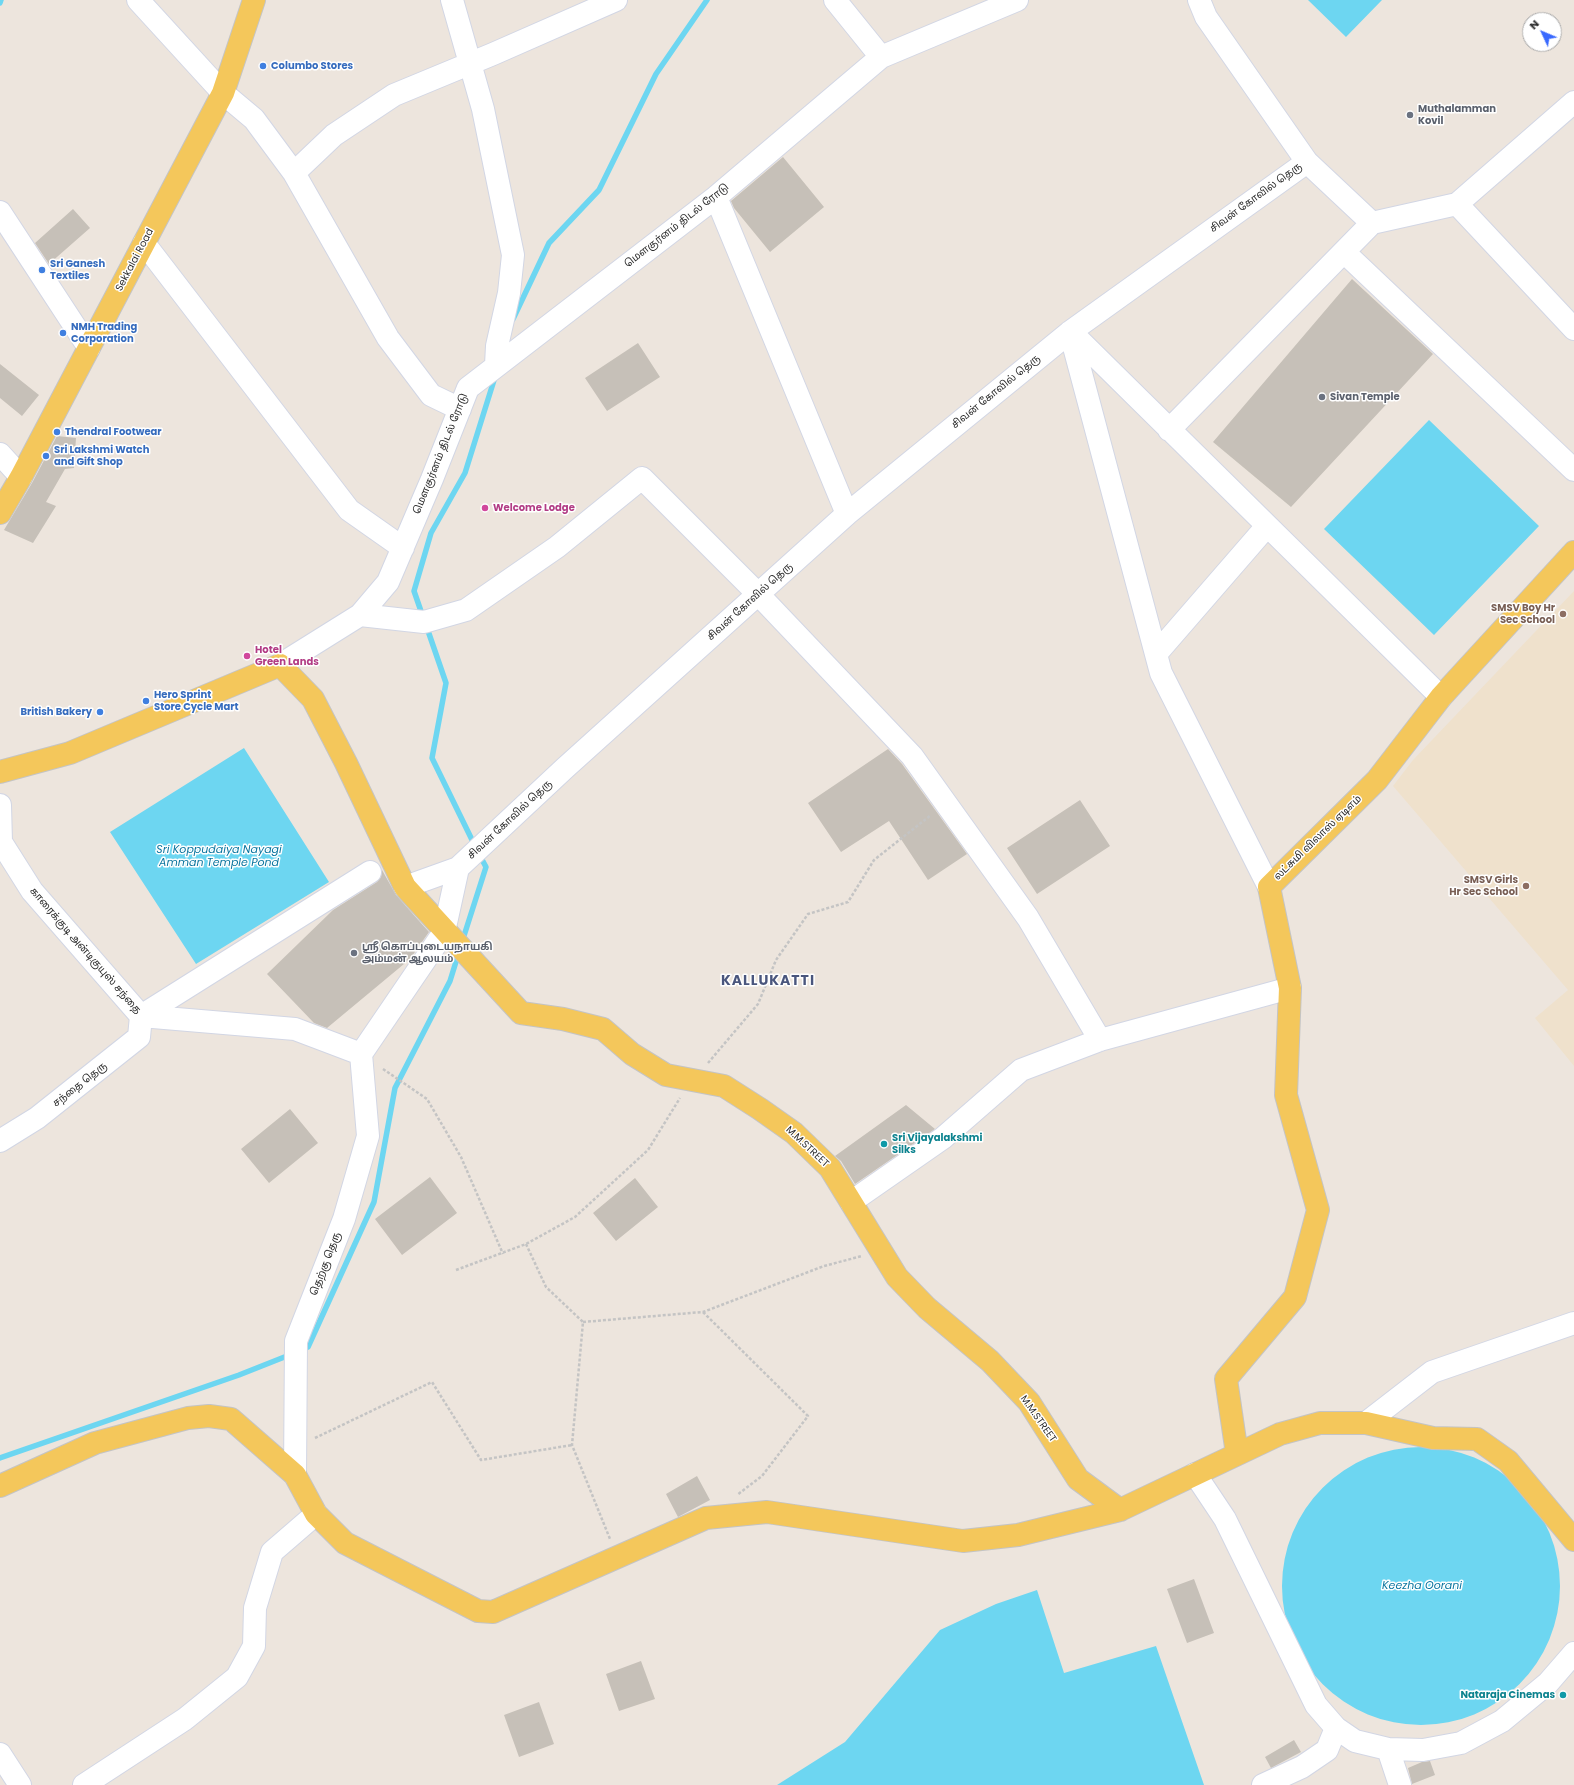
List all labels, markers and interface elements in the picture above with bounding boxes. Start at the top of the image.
north arrow [1522,12,1562,52]
text: N [1525,16,1543,33]
place label: Columbo Stores [271,60,353,72]
marker: Columbo Stores [258,61,268,71]
place label: Muthalamman Kovil [1418,103,1496,126]
marker: Muthalamman Kovil [1405,110,1415,120]
street label: சிவன் கோவில் தெரு [1208,161,1304,235]
street label: மௌகுர்னம் திடல் ரோடு [623,182,731,270]
street label: Sekkalai Road [113,227,157,293]
place label: Sri Ganesh Textiles [50,258,105,282]
marker: Sri Ganesh Textiles [37,265,47,275]
place label: NMH Trading Corporation [71,321,137,344]
marker: NMH Trading Corporation [58,328,68,338]
street label: சிவன் கோவில் தெரு [949,353,1043,431]
place label: Sivan Temple [1330,391,1400,403]
street label: மௌகுர்னம் திடல் ரோடு [411,392,471,516]
marker: Sivan Temple [1317,392,1327,402]
place label: Thendral Footwear [65,426,162,438]
marker: Thendral Footwear [52,427,62,437]
place label: Sri Lakshmi Watch and Gift Shop [54,444,149,468]
marker: Sri Lakshmi Watch and Gift Shop [41,451,51,461]
place label: Welcome Lodge [493,502,575,514]
marker: Welcome Lodge [480,503,490,513]
street label: சிவன் கோவில் தெரு [705,561,795,643]
place label: SMSV Boy Hr Sec School [1491,602,1555,626]
marker: SMSV Boy Hr Sec School [1558,609,1568,619]
place label: Hotel Green Lands [255,644,319,668]
marker: Hotel Green Lands [242,651,252,661]
place label: Hero Sprint Store Cycle Mart [154,689,239,712]
marker: Hero Sprint Store Cycle Mart [141,696,151,706]
place label: British Bakery [20,706,92,718]
marker: British Bakery [95,707,105,717]
street label: சிவன் கோவில் தெரு [466,778,554,862]
street label: லட்சுமி விலாஸ் ஏடிஎம் [1272,793,1364,883]
water label: Sri Koppudaiya Nayagi Amman Temple Pond [156,843,282,869]
place label: SMSV Girls Hr Sec School [1449,874,1518,898]
marker: SMSV Girls Hr Sec School [1521,881,1531,891]
street label: காரைக்குடி அன்டிகுயுஸ் சந்தை [27,885,143,1017]
place label: ஸ்ரீ கொப்புடையநாயகி அம்மன் ஆலயம் [362,941,492,964]
marker: ஸ்ரீ கொப்புடையநாயகி அம்மன் ஆலயம் [349,948,359,958]
district label: KALLUKATTI [721,973,815,989]
street label: சந்தை தெரு [51,1060,109,1110]
street label: M.M.STREET [783,1124,831,1170]
place label: Sri Vijayalakshmi Silks [892,1132,982,1156]
marker: Sri Vijayalakshmi Silks [879,1139,889,1149]
street label: தெற்கு தெரு [308,1231,344,1297]
street label: M.M.STREET [1017,1393,1059,1445]
water label: Keezha Oorani [1382,1579,1462,1593]
place label: Nataraja Cinemas [1460,1689,1555,1701]
marker: Nataraja Cinemas [1558,1690,1568,1700]

